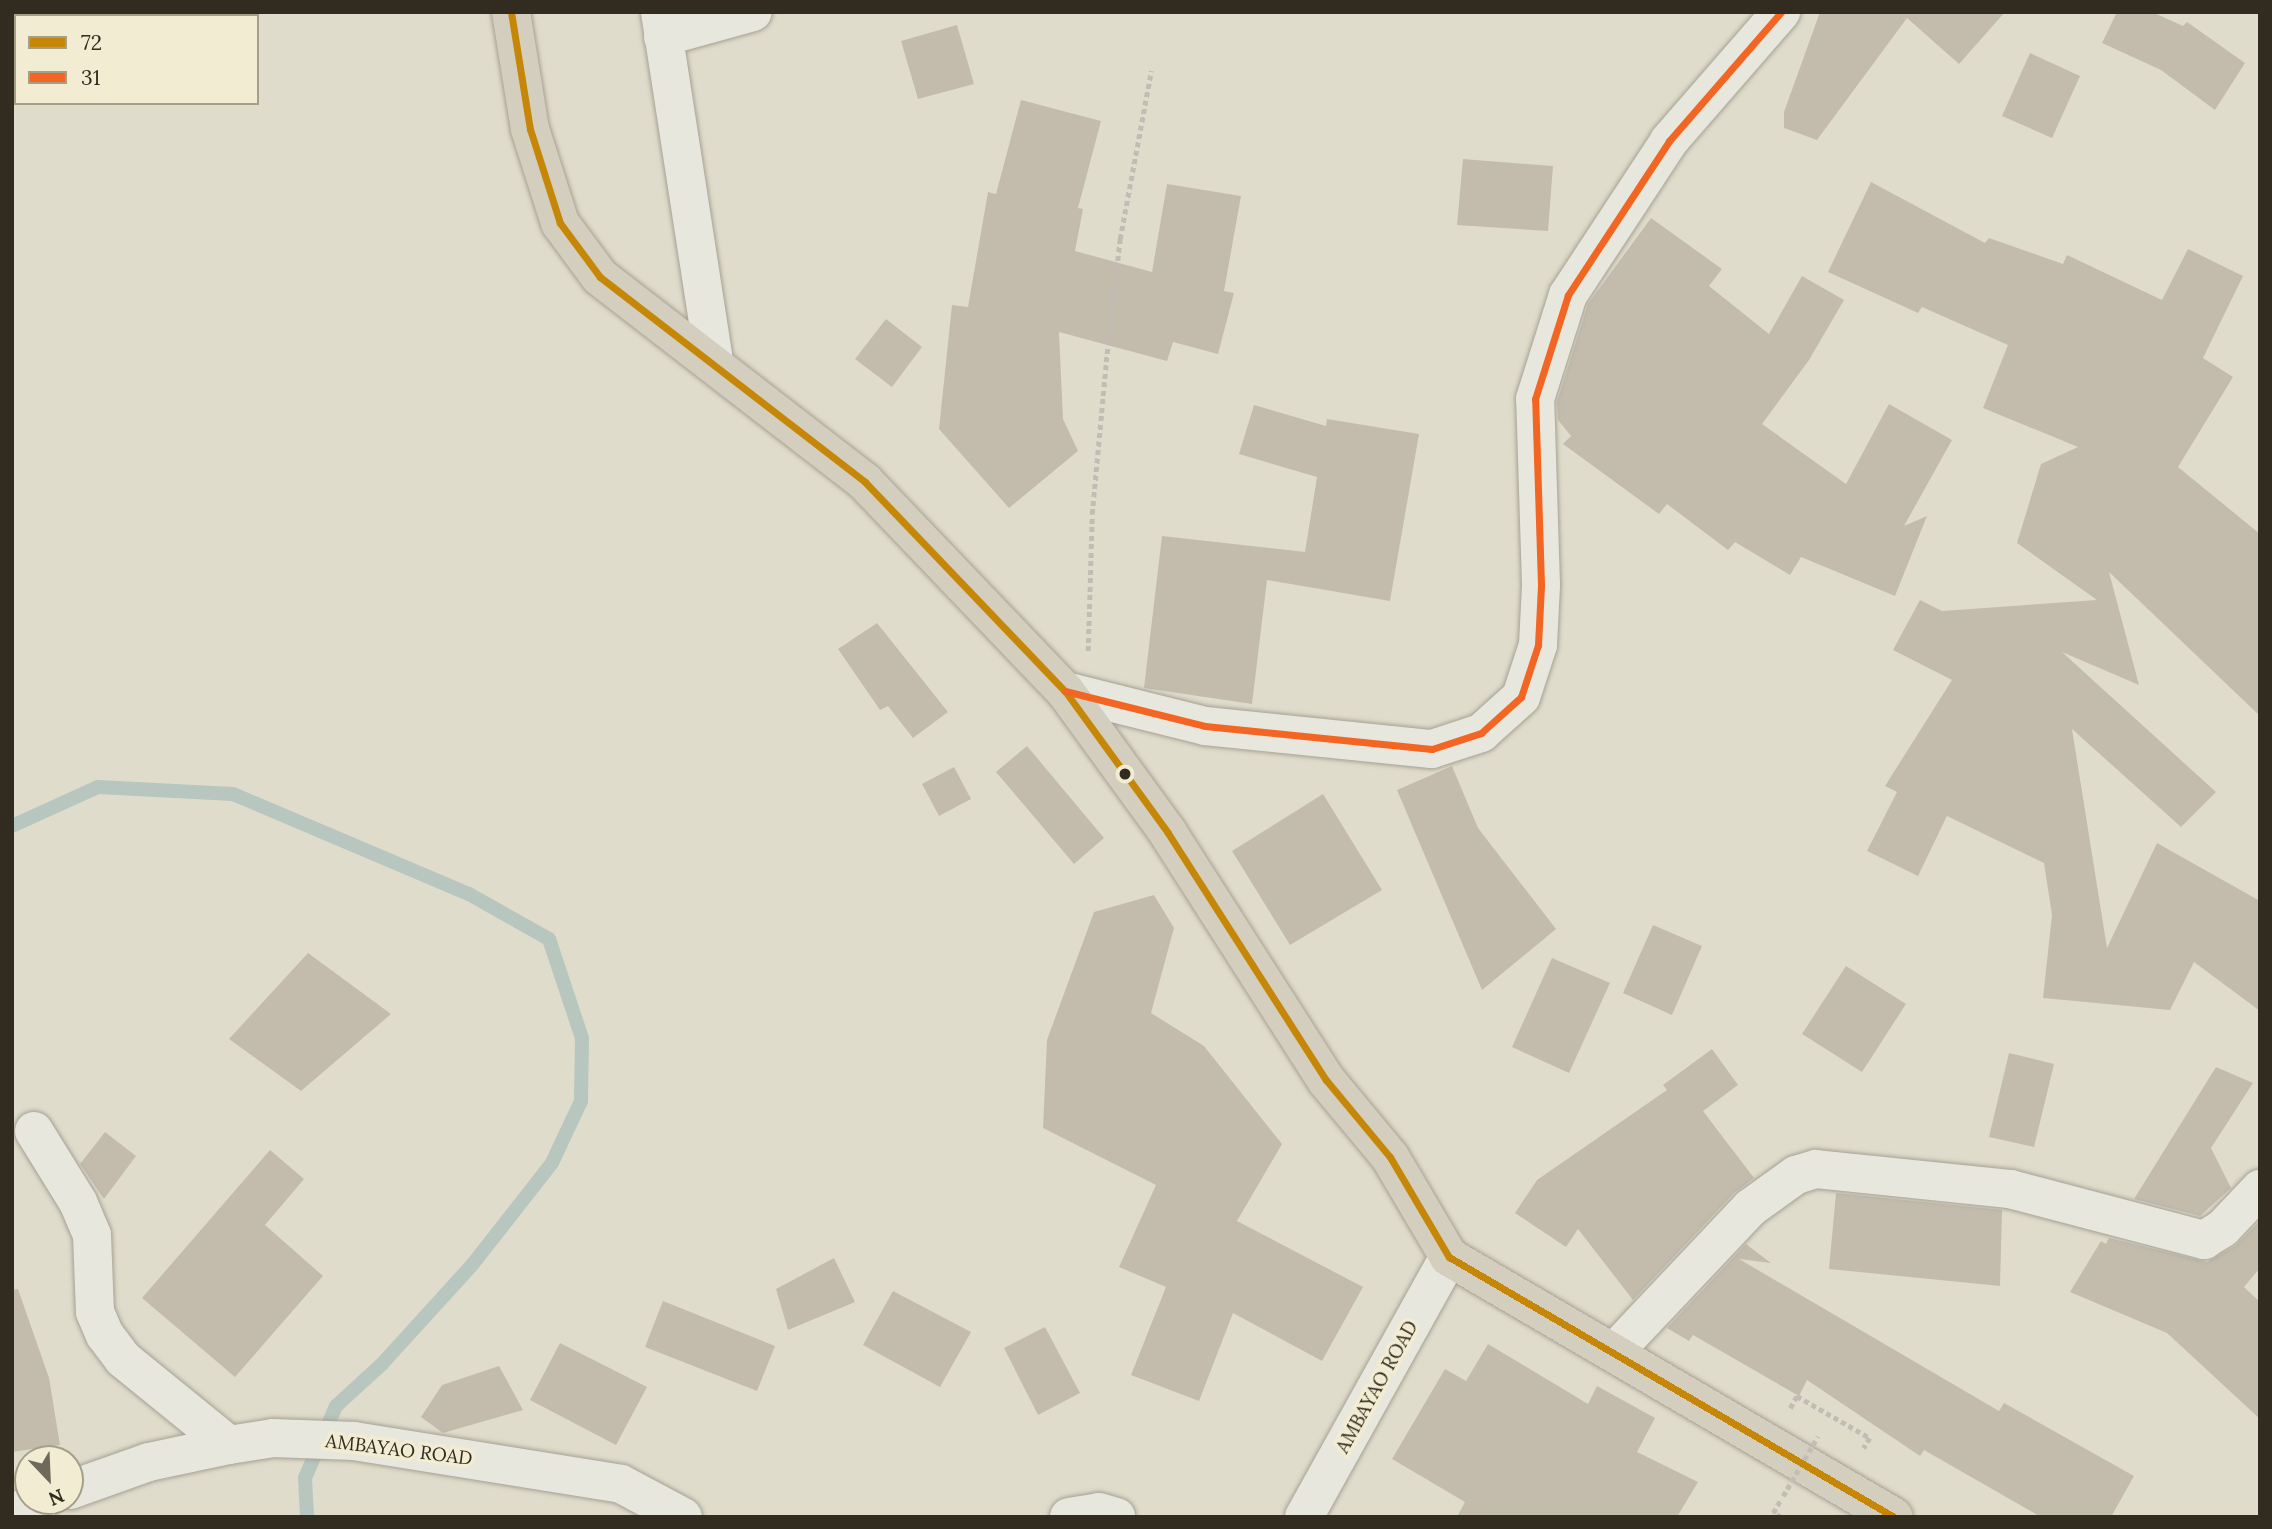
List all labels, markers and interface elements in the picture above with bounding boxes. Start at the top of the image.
legend [14,14,259,105]
text: 72 [81,29,102,56]
text: 31 [81,64,100,91]
unlabelled marker [1118,767,1132,781]
street label: AMBAYAO ROAD [1331,1317,1423,1457]
street label: AMBAYAO ROAD [324,1430,474,1470]
north arrow [14,1445,84,1515]
text: N [45,1484,68,1511]

